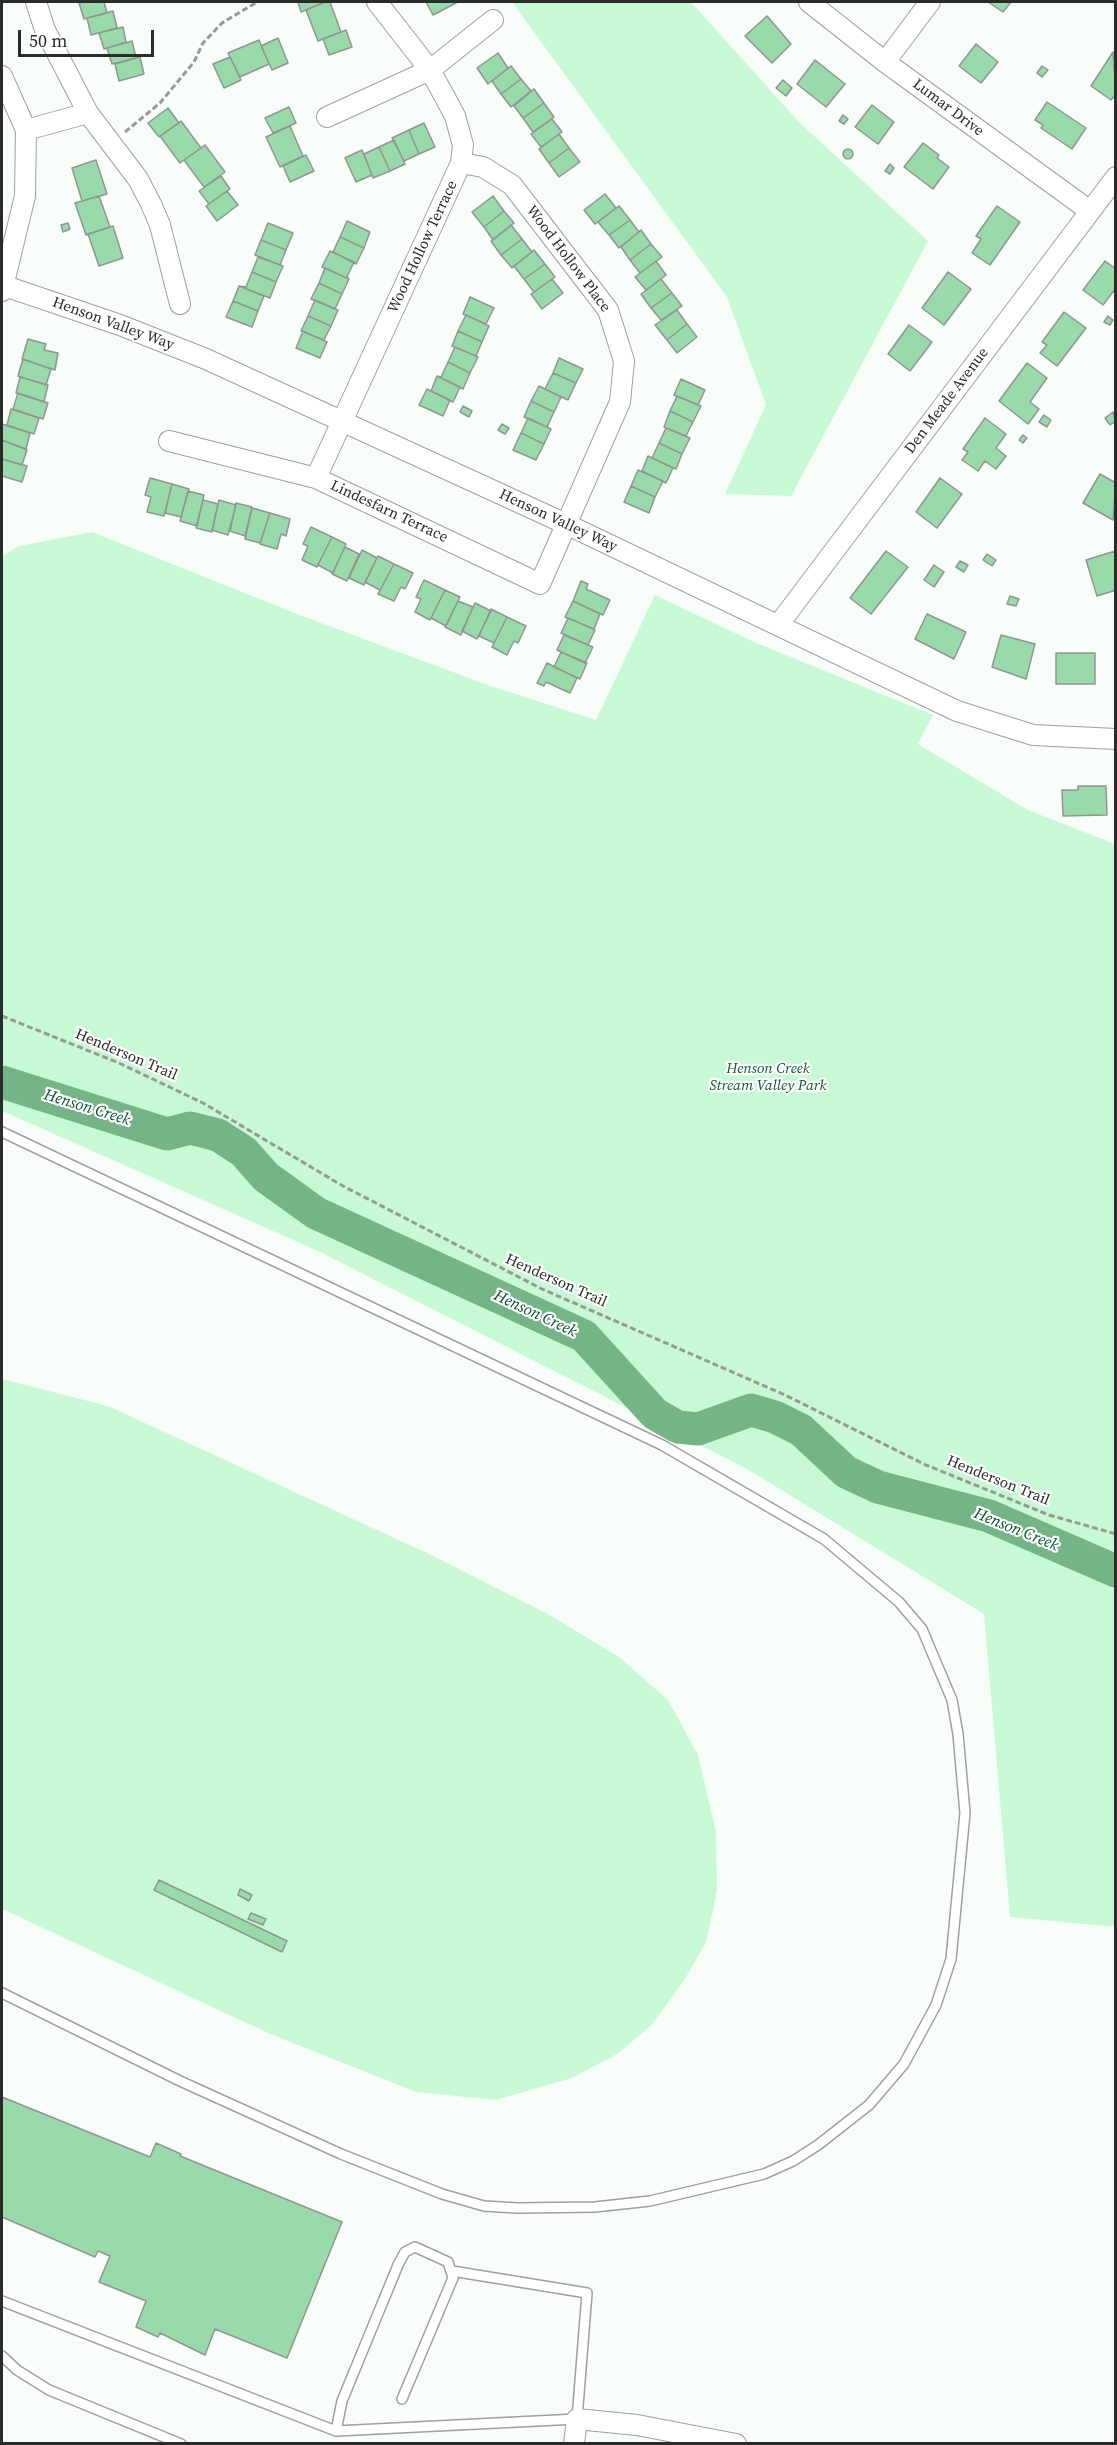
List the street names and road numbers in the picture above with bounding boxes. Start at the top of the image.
street label: Lumar Drive [909,75,987,141]
street label: Wood Hollow Terrace [384,178,462,316]
street label: Wood Hollow Place [522,202,614,316]
street label: Henson Valley Way [50,294,176,354]
street label: Den Meade Avenue [901,344,993,458]
street label: Lindesfarn Terrace [327,477,451,547]
street label: Henson Valley Way [496,486,620,556]
street label: Henderson Trail [72,1025,180,1085]
street label: Henderson Trail [502,1251,610,1311]
street label: Henderson Trail [944,1452,1052,1510]

